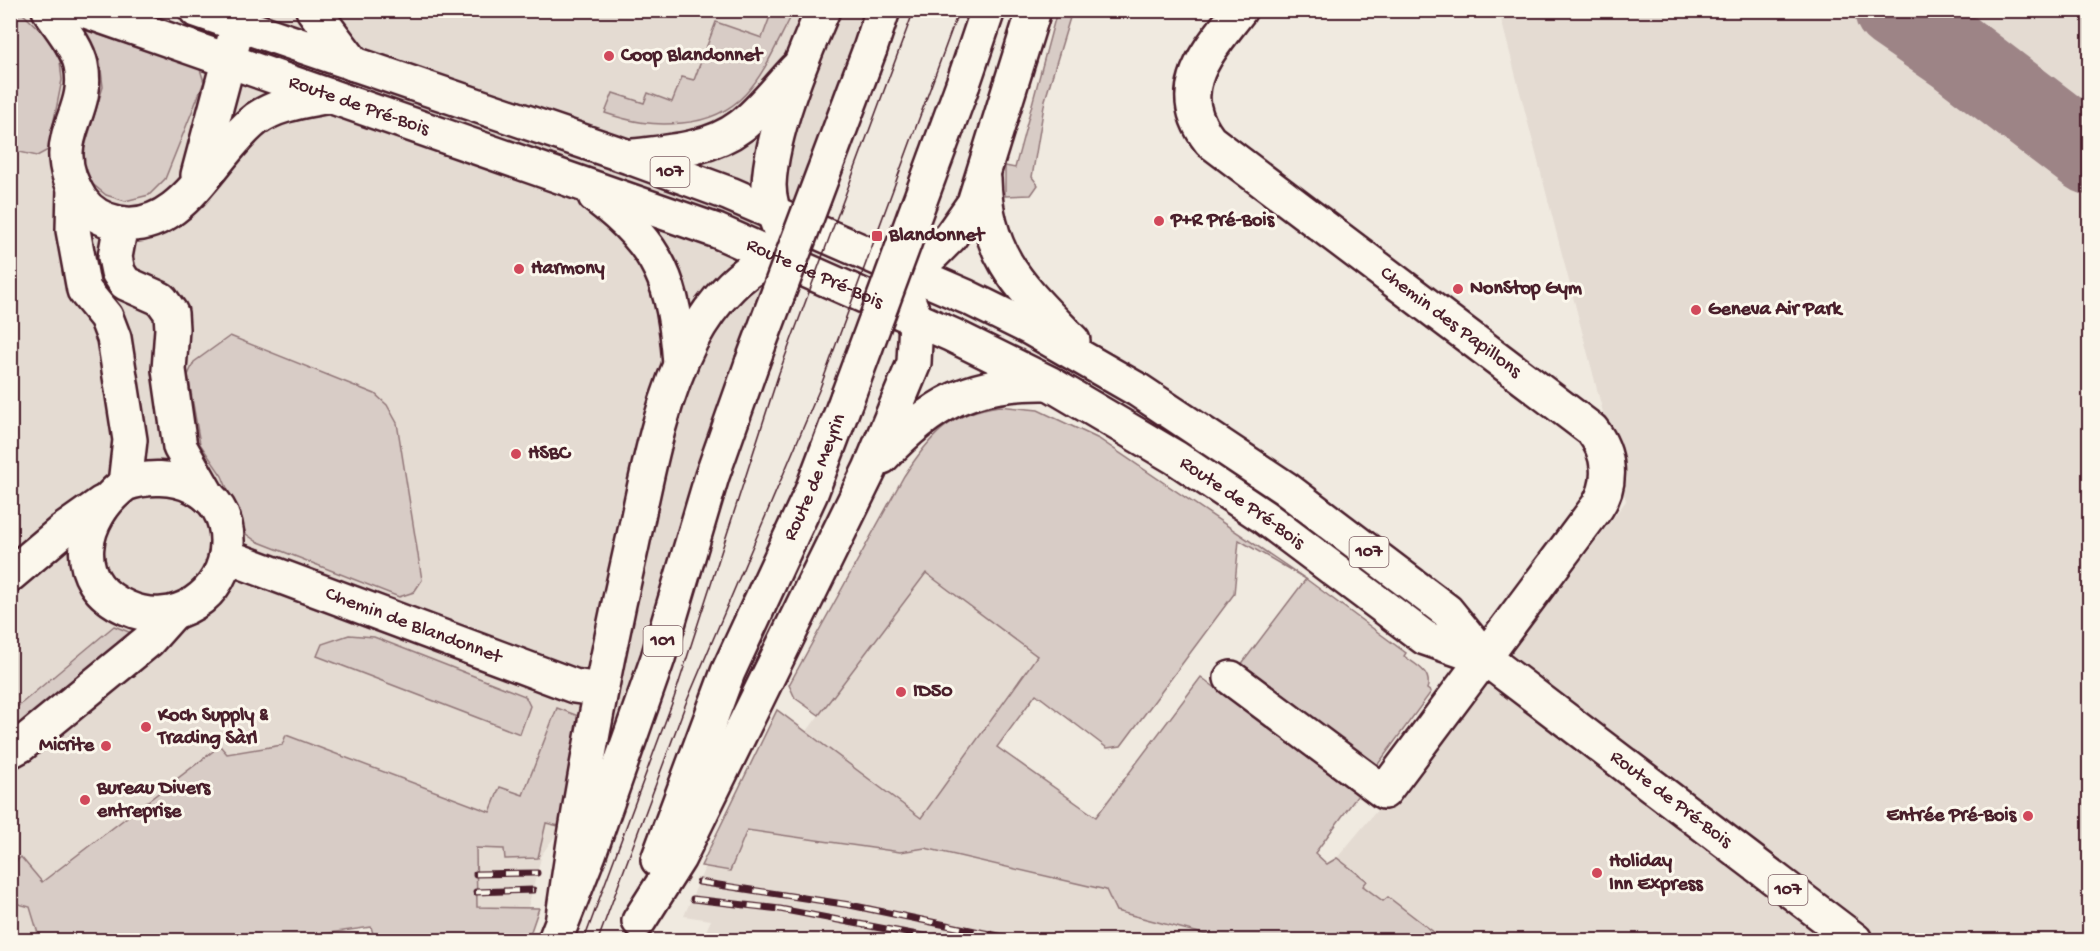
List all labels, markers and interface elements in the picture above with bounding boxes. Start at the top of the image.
place label: Coop Blandonnet [620,45,764,68]
marker: Coop Blandonnet [602,49,616,63]
street label: Route de Pré-Bois [285,71,433,141]
road number: 107 [650,157,690,187]
place label: P+R Pré-Bois [1170,210,1276,233]
marker: P+R Pré-Bois [1152,214,1166,228]
place label: Blandonnet [888,225,986,248]
marker: Blandonnet [870,229,884,243]
street label: Route de Pré-Bois [742,234,887,315]
place label: Harmony [531,258,605,281]
marker: Harmony [512,262,526,276]
street label: Chemin des Papillons [1375,262,1526,384]
place label: NonStop Gym [1470,278,1583,301]
marker: NonStop Gym [1451,282,1465,296]
place label: Geneva Air Park [1708,299,1844,322]
marker: Geneva Air Park [1689,303,1703,317]
street label: Route de Meyrin [779,410,852,545]
place label: HSBC [528,443,572,466]
marker: HSBC [509,447,523,461]
street label: Route de Pré-Bois [1175,452,1309,555]
road number: 107 [1350,537,1388,567]
street label: Chemin de Blandonnet [322,583,506,670]
road number: 101 [644,626,682,656]
place label: ID50 [913,681,953,704]
marker: ID50 [894,685,908,699]
place label: Koch Supply & Trading Sàrl [156,705,269,751]
marker: Koch Supply & Trading Sàrl [139,720,153,734]
place label: Micrite [39,735,95,758]
marker: Micrite [99,739,113,753]
street label: Route de Pré-Bois [1605,746,1737,854]
place label: Bureau Divers entreprise [96,778,212,824]
marker: Bureau Divers entreprise [78,793,92,807]
place label: Entrée Pré-Bois [1886,805,2018,828]
marker: Entrée Pré-Bois [2021,809,2035,823]
place label: Holiday Inn Express [1609,851,1704,897]
marker: Holiday Inn Express [1590,866,1604,880]
road number: 107 [1768,875,1808,905]

